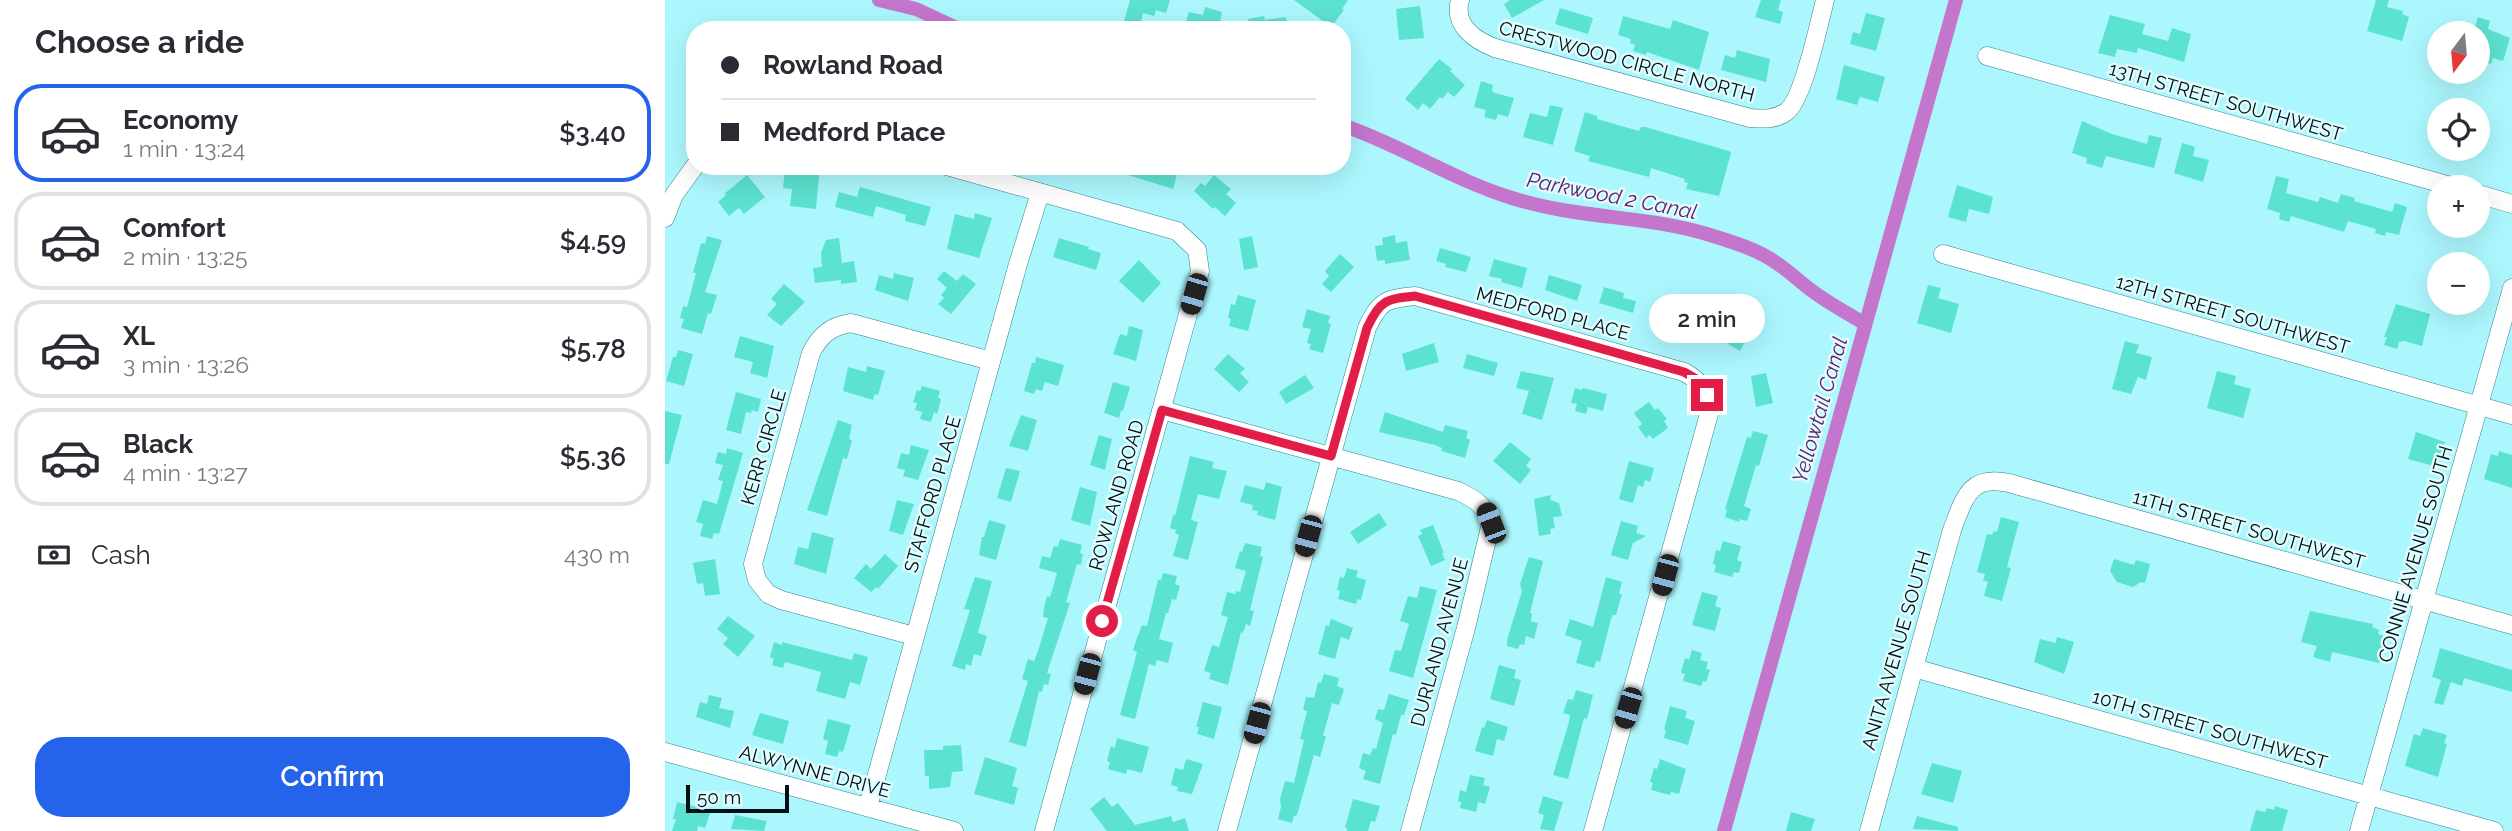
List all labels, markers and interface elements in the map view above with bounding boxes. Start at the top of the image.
street label: CRESTWOOD CIRCLE NORTH [1497,16,1757,106]
north arrow [2427,21,2490,84]
map controls [2427,21,2490,315]
text: Choose a ride [35,23,244,60]
text: Rowland Road [763,50,943,80]
street label: 13TH STREET SOUTHWEST [2107,57,2346,145]
button: locate [2427,98,2490,161]
icon: car [39,102,102,165]
text: Economy [123,105,238,135]
text: Medford Place [763,117,945,147]
text: $3.40 [559,118,626,148]
text: 1 min · 13:24 [123,135,245,162]
water label: Parkwood 2 Canal [1525,167,1699,224]
button: + [2427,175,2490,238]
icon: car [39,210,102,273]
text: Comfort [123,213,226,243]
text: $4.59 [560,226,626,256]
text: 2 min · 13:25 [123,243,247,270]
button: − [2427,252,2490,315]
street label: 12TH STREET SOUTHWEST [2114,270,2353,358]
car [1179,271,1210,317]
street label: MEDFORD PLACE [1474,282,1632,344]
callout: 2 min [1649,294,1765,342]
text: 2 min [1678,305,1736,332]
icon: car [39,318,102,381]
text: XL [123,321,155,351]
text: $5.78 [560,334,626,364]
water label: Yellowtail Canal [1787,334,1852,486]
text: 3 min · 13:26 [123,351,249,378]
route end [1691,379,1723,411]
street label: KERR CIRCLE [736,387,790,507]
street label: STAFFORD PLACE [899,413,965,575]
street label: ROWLAND ROAD [1084,417,1148,573]
icon: car [39,426,102,489]
text: Black [123,429,193,459]
text: $5.36 [560,442,626,472]
street label: CONNIE AVENUE SOUTH [2373,443,2457,665]
text: 4 min · 13:27 [123,459,248,486]
street label: 11TH STREET SOUTHWEST [2130,485,2368,573]
car [1474,500,1509,546]
car [1293,513,1324,559]
icon: cash [35,536,73,574]
text: Cash [91,540,151,570]
text: 430 m [564,541,630,568]
street label: ANITA AVENUE SOUTH [1857,548,1935,752]
car [1650,552,1681,598]
street label: DURLAND AVENUE [1406,555,1472,729]
route start [1086,605,1118,637]
car [1072,651,1103,697]
car [1613,685,1644,731]
street label: 10TH STREET SOUTHWEST [2090,685,2331,773]
car [1242,700,1273,746]
button: Confirm [35,737,630,817]
street label: ALWYNNE DRIVE [737,740,893,802]
scale bar [686,782,789,814]
text: 50 m [697,786,741,808]

